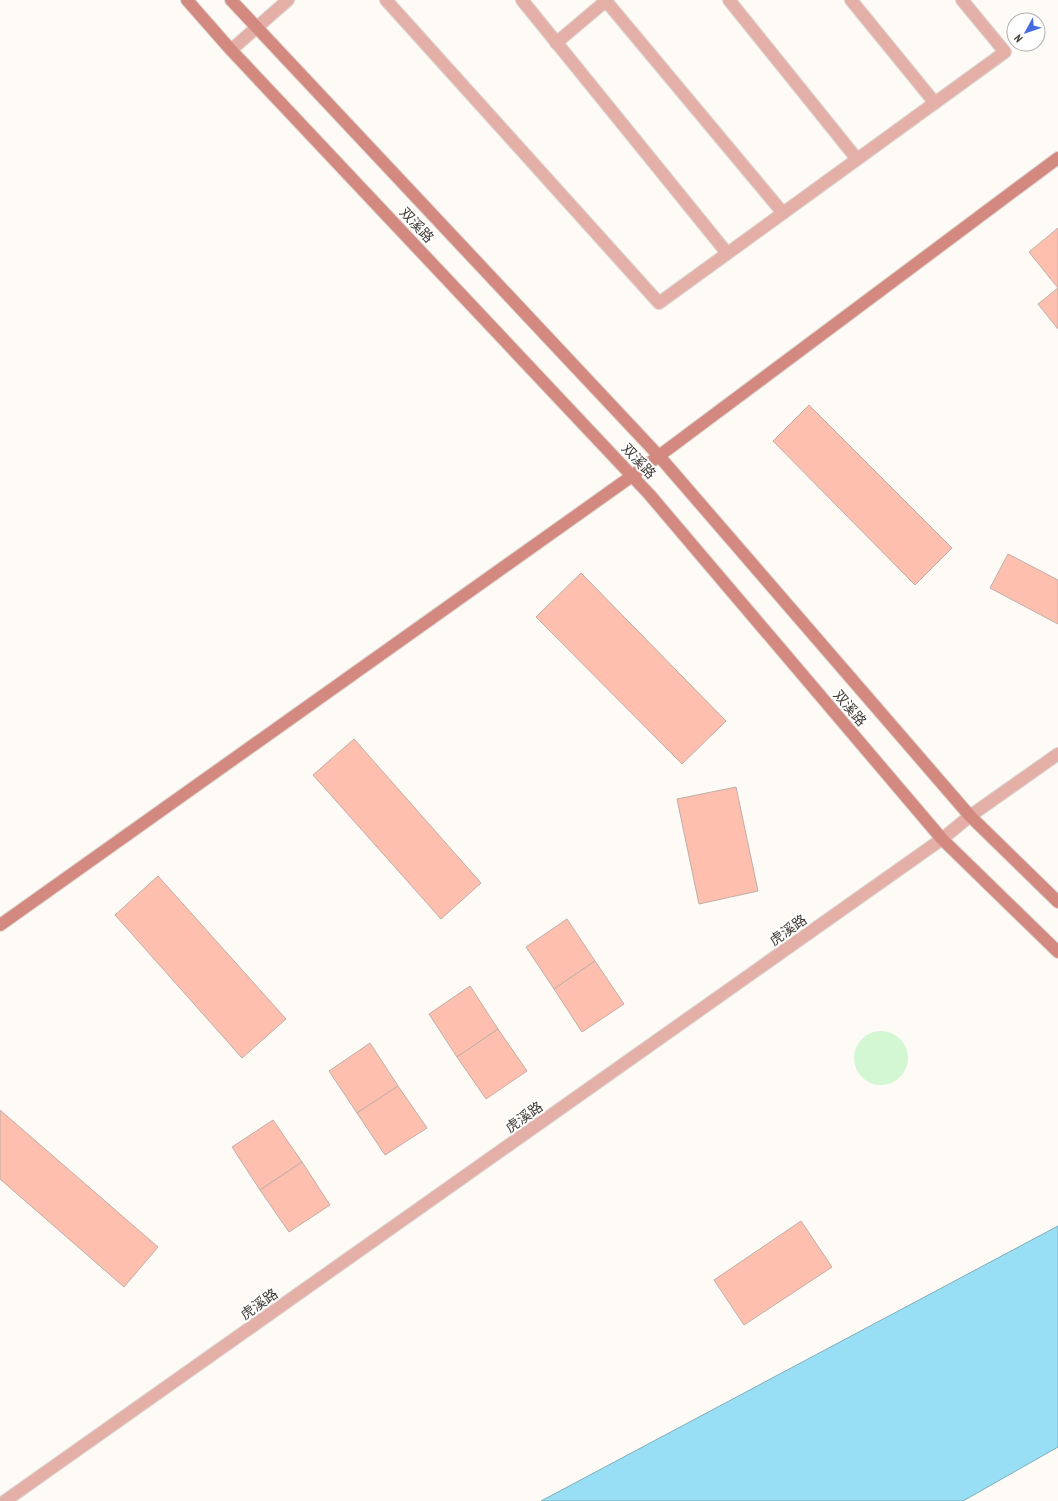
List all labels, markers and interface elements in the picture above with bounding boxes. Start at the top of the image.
north arrow [1006,12,1046,52]
text: N [1011,32,1026,45]
street label: 双溪路 [396,204,438,246]
street label: 双溪路 [618,440,660,482]
street label: 双溪路 [830,686,870,730]
street label: 虎溪路 [766,911,810,949]
street label: 虎溪路 [502,1098,546,1136]
street label: 虎溪路 [237,1285,281,1323]

